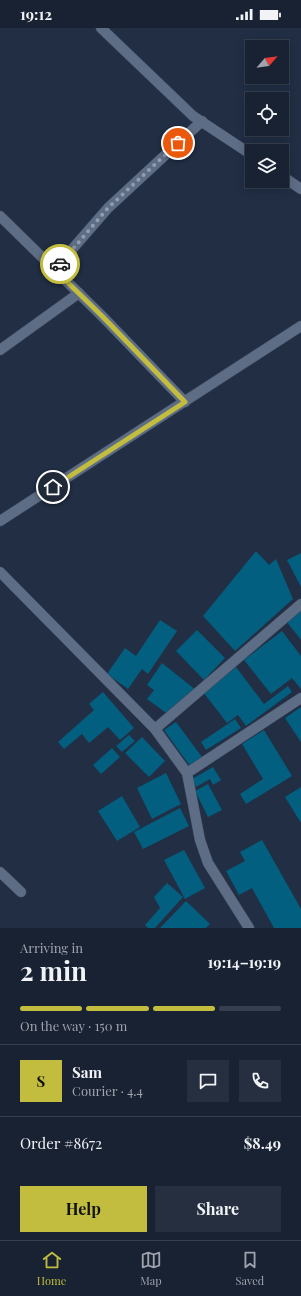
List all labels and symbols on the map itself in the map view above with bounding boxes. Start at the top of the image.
north arrow [245,40,289,84]
pin [161,126,195,160]
courier [40,244,80,284]
pin [36,470,70,504]

